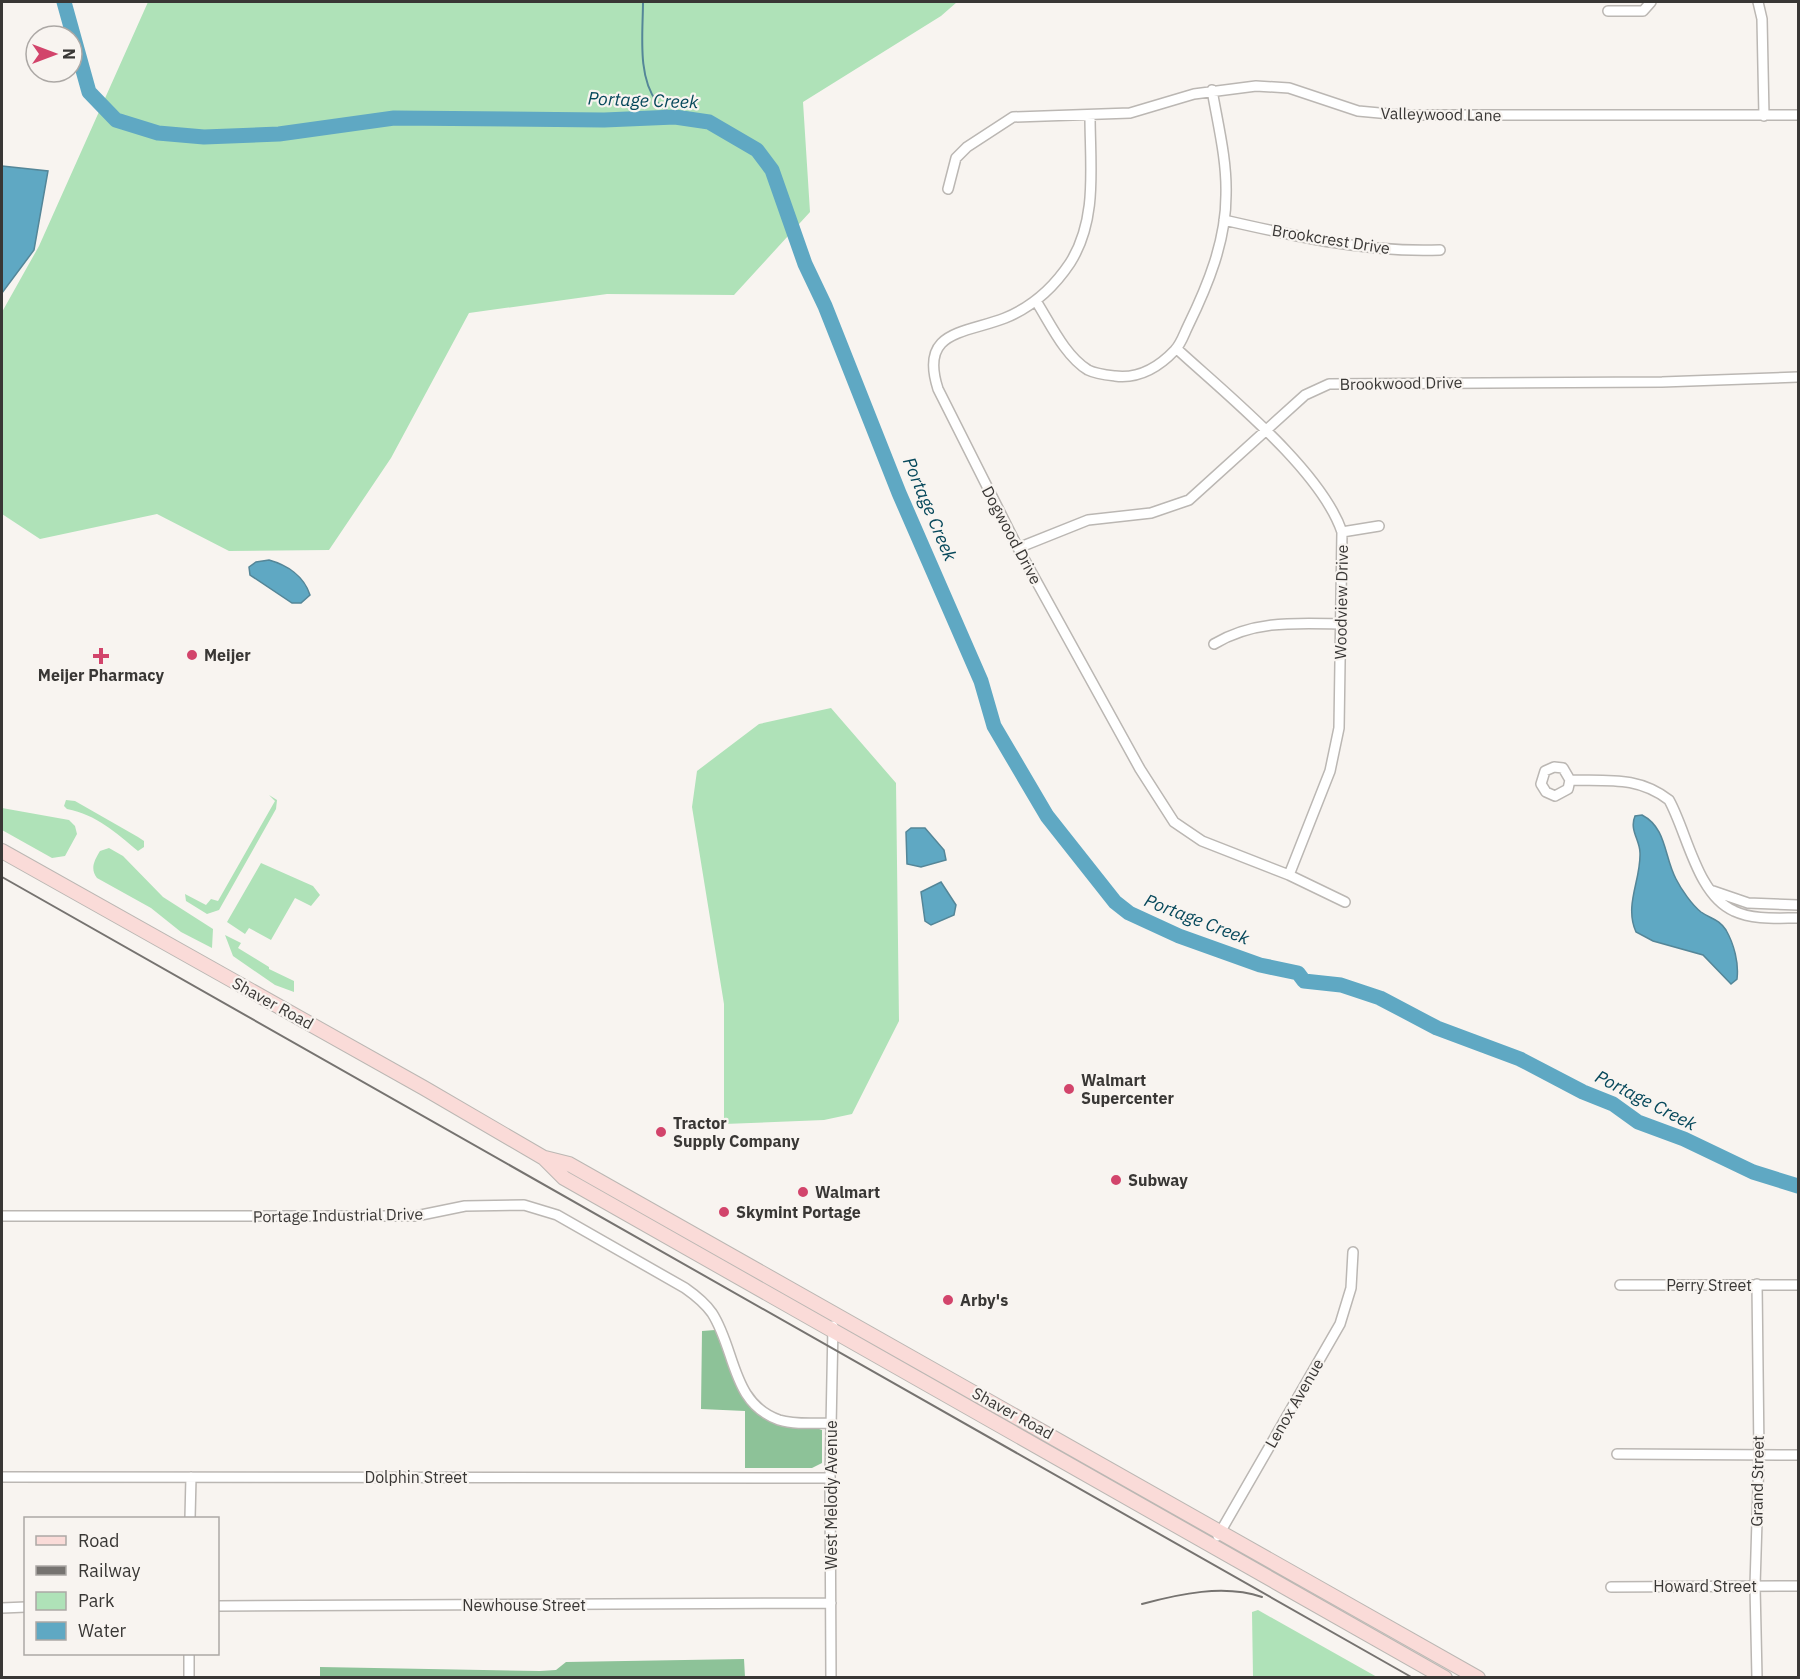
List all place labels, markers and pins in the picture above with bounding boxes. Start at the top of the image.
place label: Meijer [204,645,251,665]
marker: Meijer [185,648,199,662]
marker: Meijer Pharmacy [94,649,108,663]
place label: Meijer Pharmacy [38,665,165,685]
place label: Walmart Supercenter [1081,1070,1174,1108]
marker: Walmart Supercenter [1062,1082,1076,1096]
place label: Tractor Supply Company [673,1113,800,1151]
marker: Tractor Supply Company [654,1125,668,1139]
place label: Subway [1128,1170,1188,1190]
marker: Subway [1109,1173,1123,1187]
place label: Walmart [815,1182,880,1202]
marker: Walmart [796,1185,810,1199]
place label: Skymint Portage [736,1202,861,1222]
marker: Skymint Portage [717,1205,731,1219]
place label: Arby's [960,1290,1008,1310]
marker: Arby's [941,1293,955,1307]

